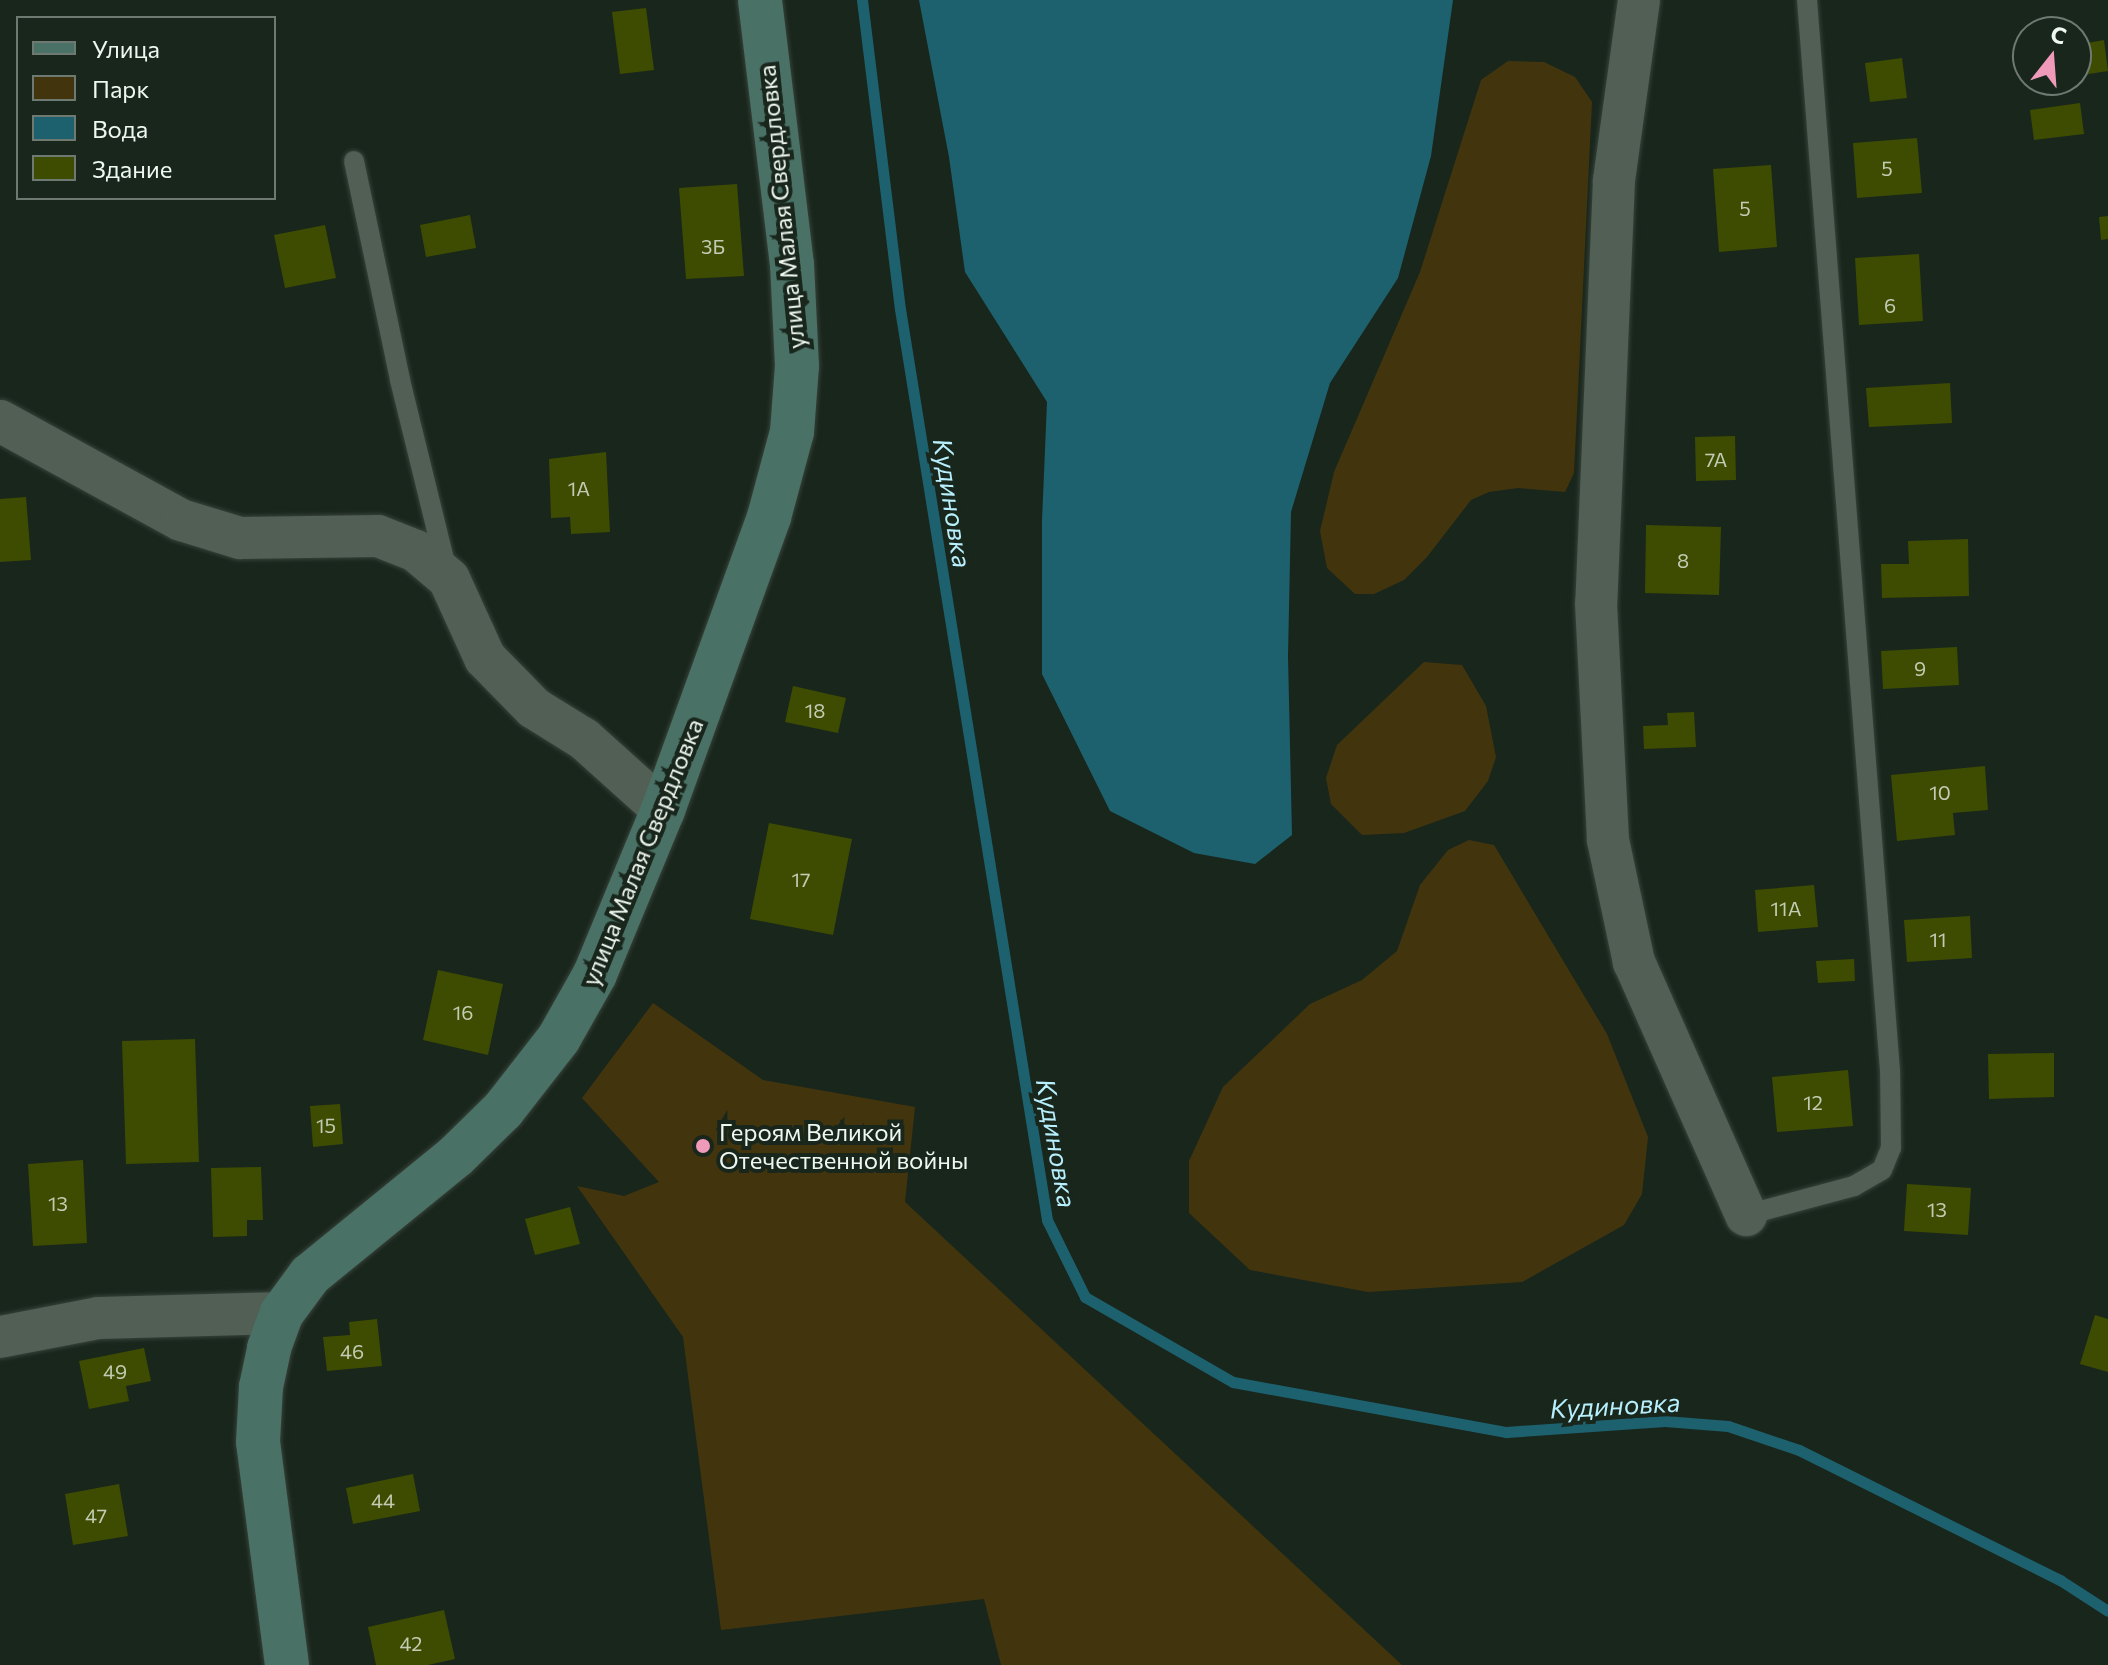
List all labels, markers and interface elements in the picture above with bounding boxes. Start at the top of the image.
legend [16,16,276,200]
north arrow [2012,16,2092,96]
text: С [2047,19,2070,50]
text: Улица [92,34,160,63]
street label: улица Малая Свердловка [752,64,810,350]
text: Парк [92,74,149,103]
text: Вода [92,114,148,143]
text: Здание [92,154,172,183]
house number: 5 [1881,156,1893,180]
house number: 5 [1739,196,1751,220]
house number: 3Б [701,234,725,258]
house number: 6 [1884,293,1896,317]
water label: Кудиновка [927,436,979,570]
house number: 7А [1705,447,1727,471]
house number: 1А [568,476,590,500]
house number: 8 [1677,548,1689,572]
house number: 9 [1914,656,1926,680]
house number: 18 [805,698,825,722]
street label: улица Малая Свердловка [575,714,709,990]
house number: 10 [1929,780,1951,804]
house number: 17 [791,867,811,891]
house number: 11А [1771,896,1801,920]
house number: 11 [1929,927,1947,951]
house number: 16 [453,1000,473,1024]
water label: Кудиновка [1030,1076,1084,1210]
house number: 12 [1803,1090,1823,1114]
house number: 15 [316,1113,336,1137]
place label: Героям Великой Отечественной войны [719,1118,968,1174]
marker: Героям Великой Отечественной войны [694,1137,712,1155]
house number: 13 [48,1191,68,1215]
house number: 13 [1927,1197,1947,1221]
house number: 46 [340,1339,364,1363]
house number: 49 [103,1359,127,1383]
water label: Кудиновка [1549,1386,1681,1424]
house number: 44 [371,1488,395,1512]
house number: 47 [85,1503,107,1527]
house number: 42 [400,1631,422,1655]

